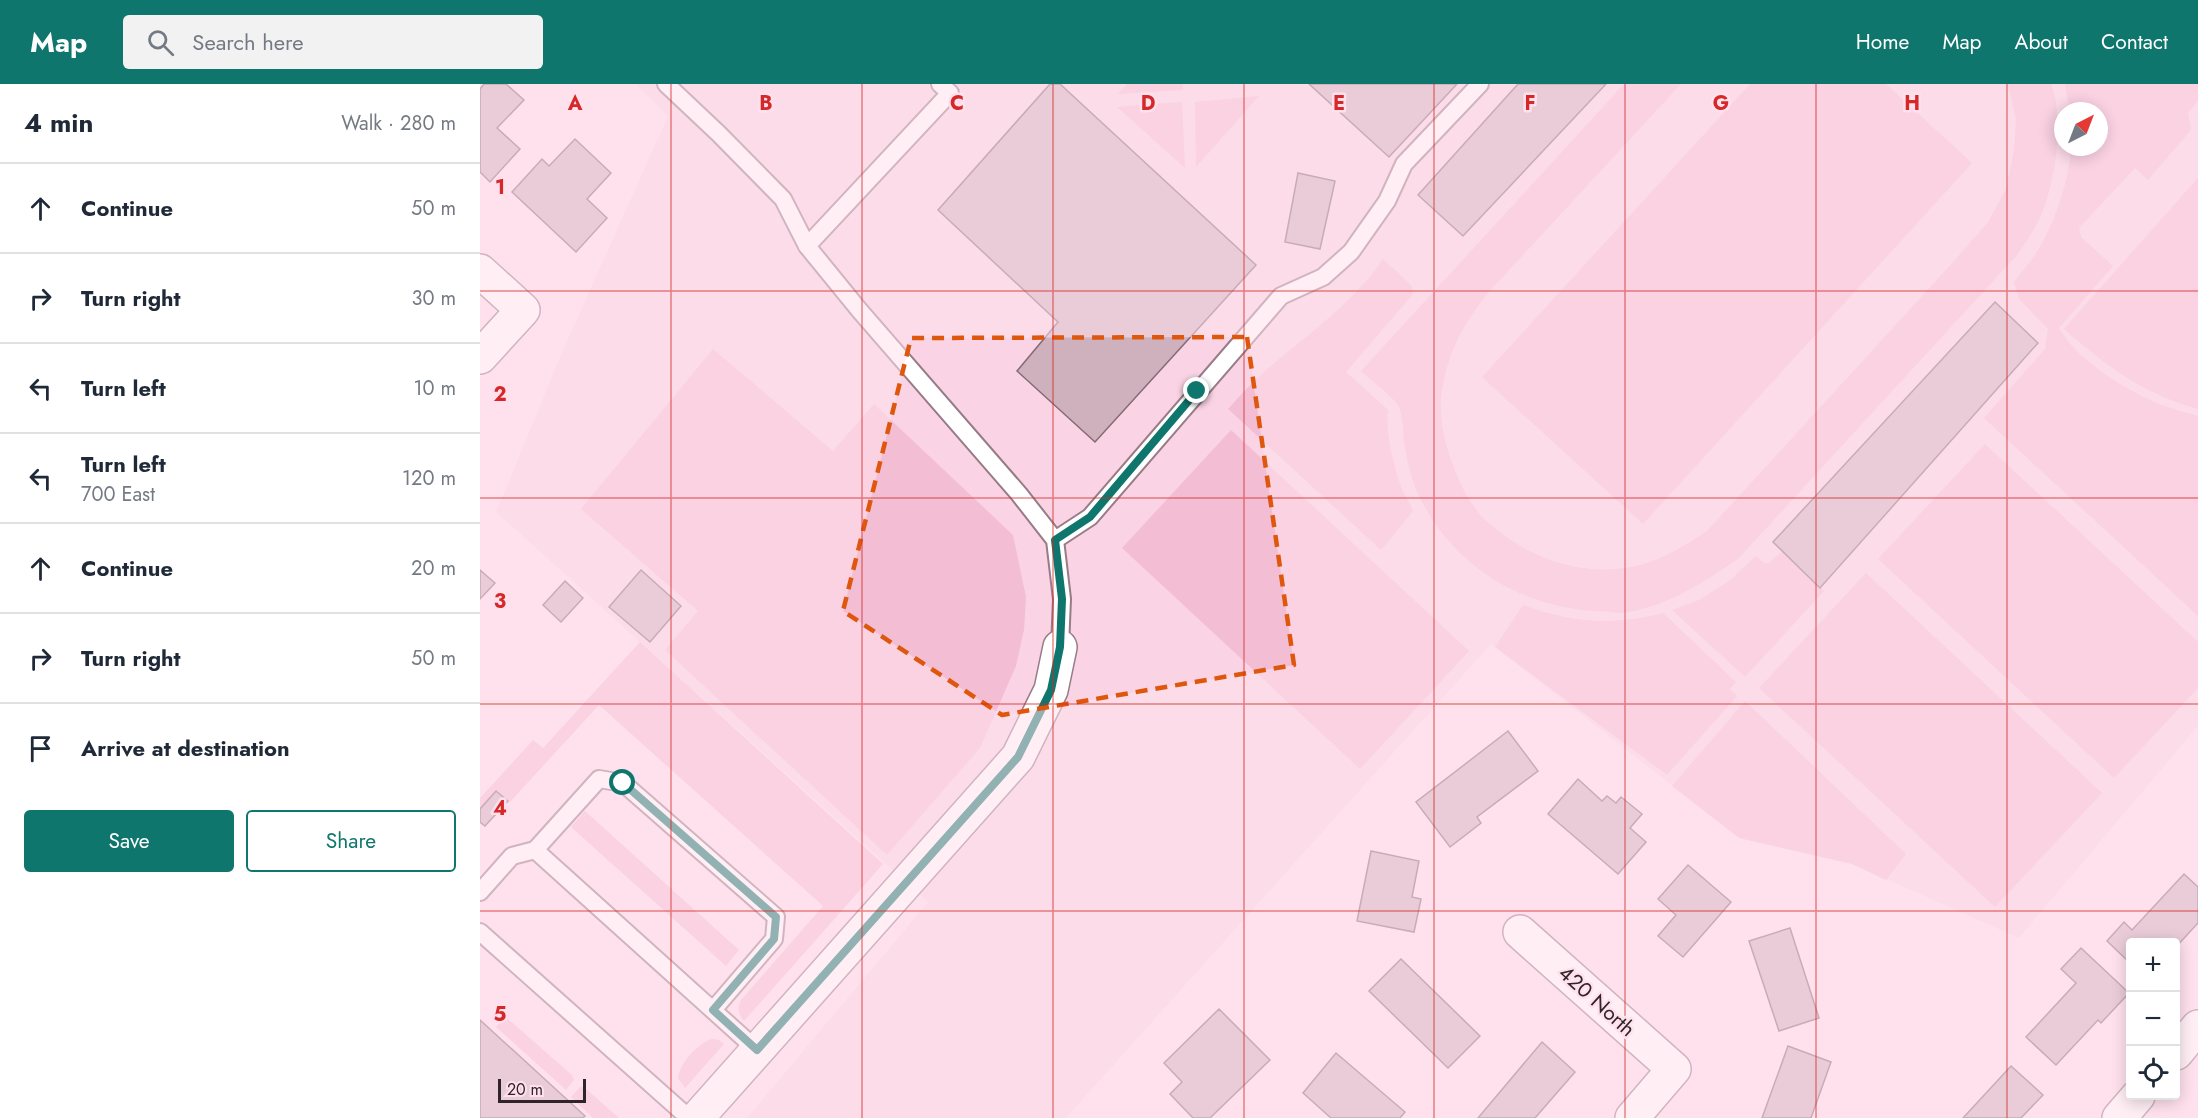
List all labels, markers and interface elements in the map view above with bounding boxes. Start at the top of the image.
search box [123,15,543,69]
text: Map [30,22,87,63]
icon: search [144,26,177,59]
text: Search here [192,26,304,58]
text: Home [1856,27,1909,57]
text: Map [1942,27,1982,57]
text: About [2015,27,2068,57]
text: Contact [2101,27,2168,57]
text: A [567,89,583,118]
text: B [759,89,773,118]
text: C [950,89,964,118]
text: D [1141,89,1155,118]
text: E [1333,89,1345,118]
text: F [1524,89,1536,118]
text: G [1713,89,1729,118]
text: H [1904,89,1920,118]
north arrow [2054,102,2108,156]
text: 4 min [24,104,93,142]
text: Walk · 280 m [341,109,456,138]
text: 1 [495,173,505,202]
icon: ahead [24,192,57,225]
text: Continue [81,192,173,224]
text: 50 m [411,194,456,223]
icon: right [24,282,57,315]
text: Turn right [81,282,181,314]
text: 30 m [411,284,456,313]
icon: left [24,372,57,405]
text: Turn left [81,372,166,404]
text: 10 m [413,374,456,403]
route end [1183,377,1209,403]
text: 2 [493,380,507,409]
text: Turn left [81,448,166,480]
icon: left [24,462,57,495]
text: 120 m [402,464,456,493]
text: 700 East [81,480,155,509]
icon: ahead [24,552,57,585]
text: Continue [81,552,173,584]
text: 20 m [411,554,456,583]
text: 3 [494,587,506,616]
icon: right [24,642,57,675]
text: Turn right [81,642,181,674]
text: 50 m [411,644,456,673]
icon: arrive [24,732,57,765]
text: Arrive at destination [81,732,290,764]
route start [609,769,635,795]
text: 4 [493,794,507,823]
button: Save [24,810,234,872]
button: Share [246,810,456,872]
map controls [2126,938,2180,1100]
button: + [2126,938,2180,992]
street label: 420 North [1552,958,1642,1044]
button: − [2126,992,2180,1046]
text: 5 [494,1000,507,1029]
button: locate [2126,1046,2180,1100]
scale bar [498,1076,586,1104]
text: 20 m [507,1078,543,1101]

